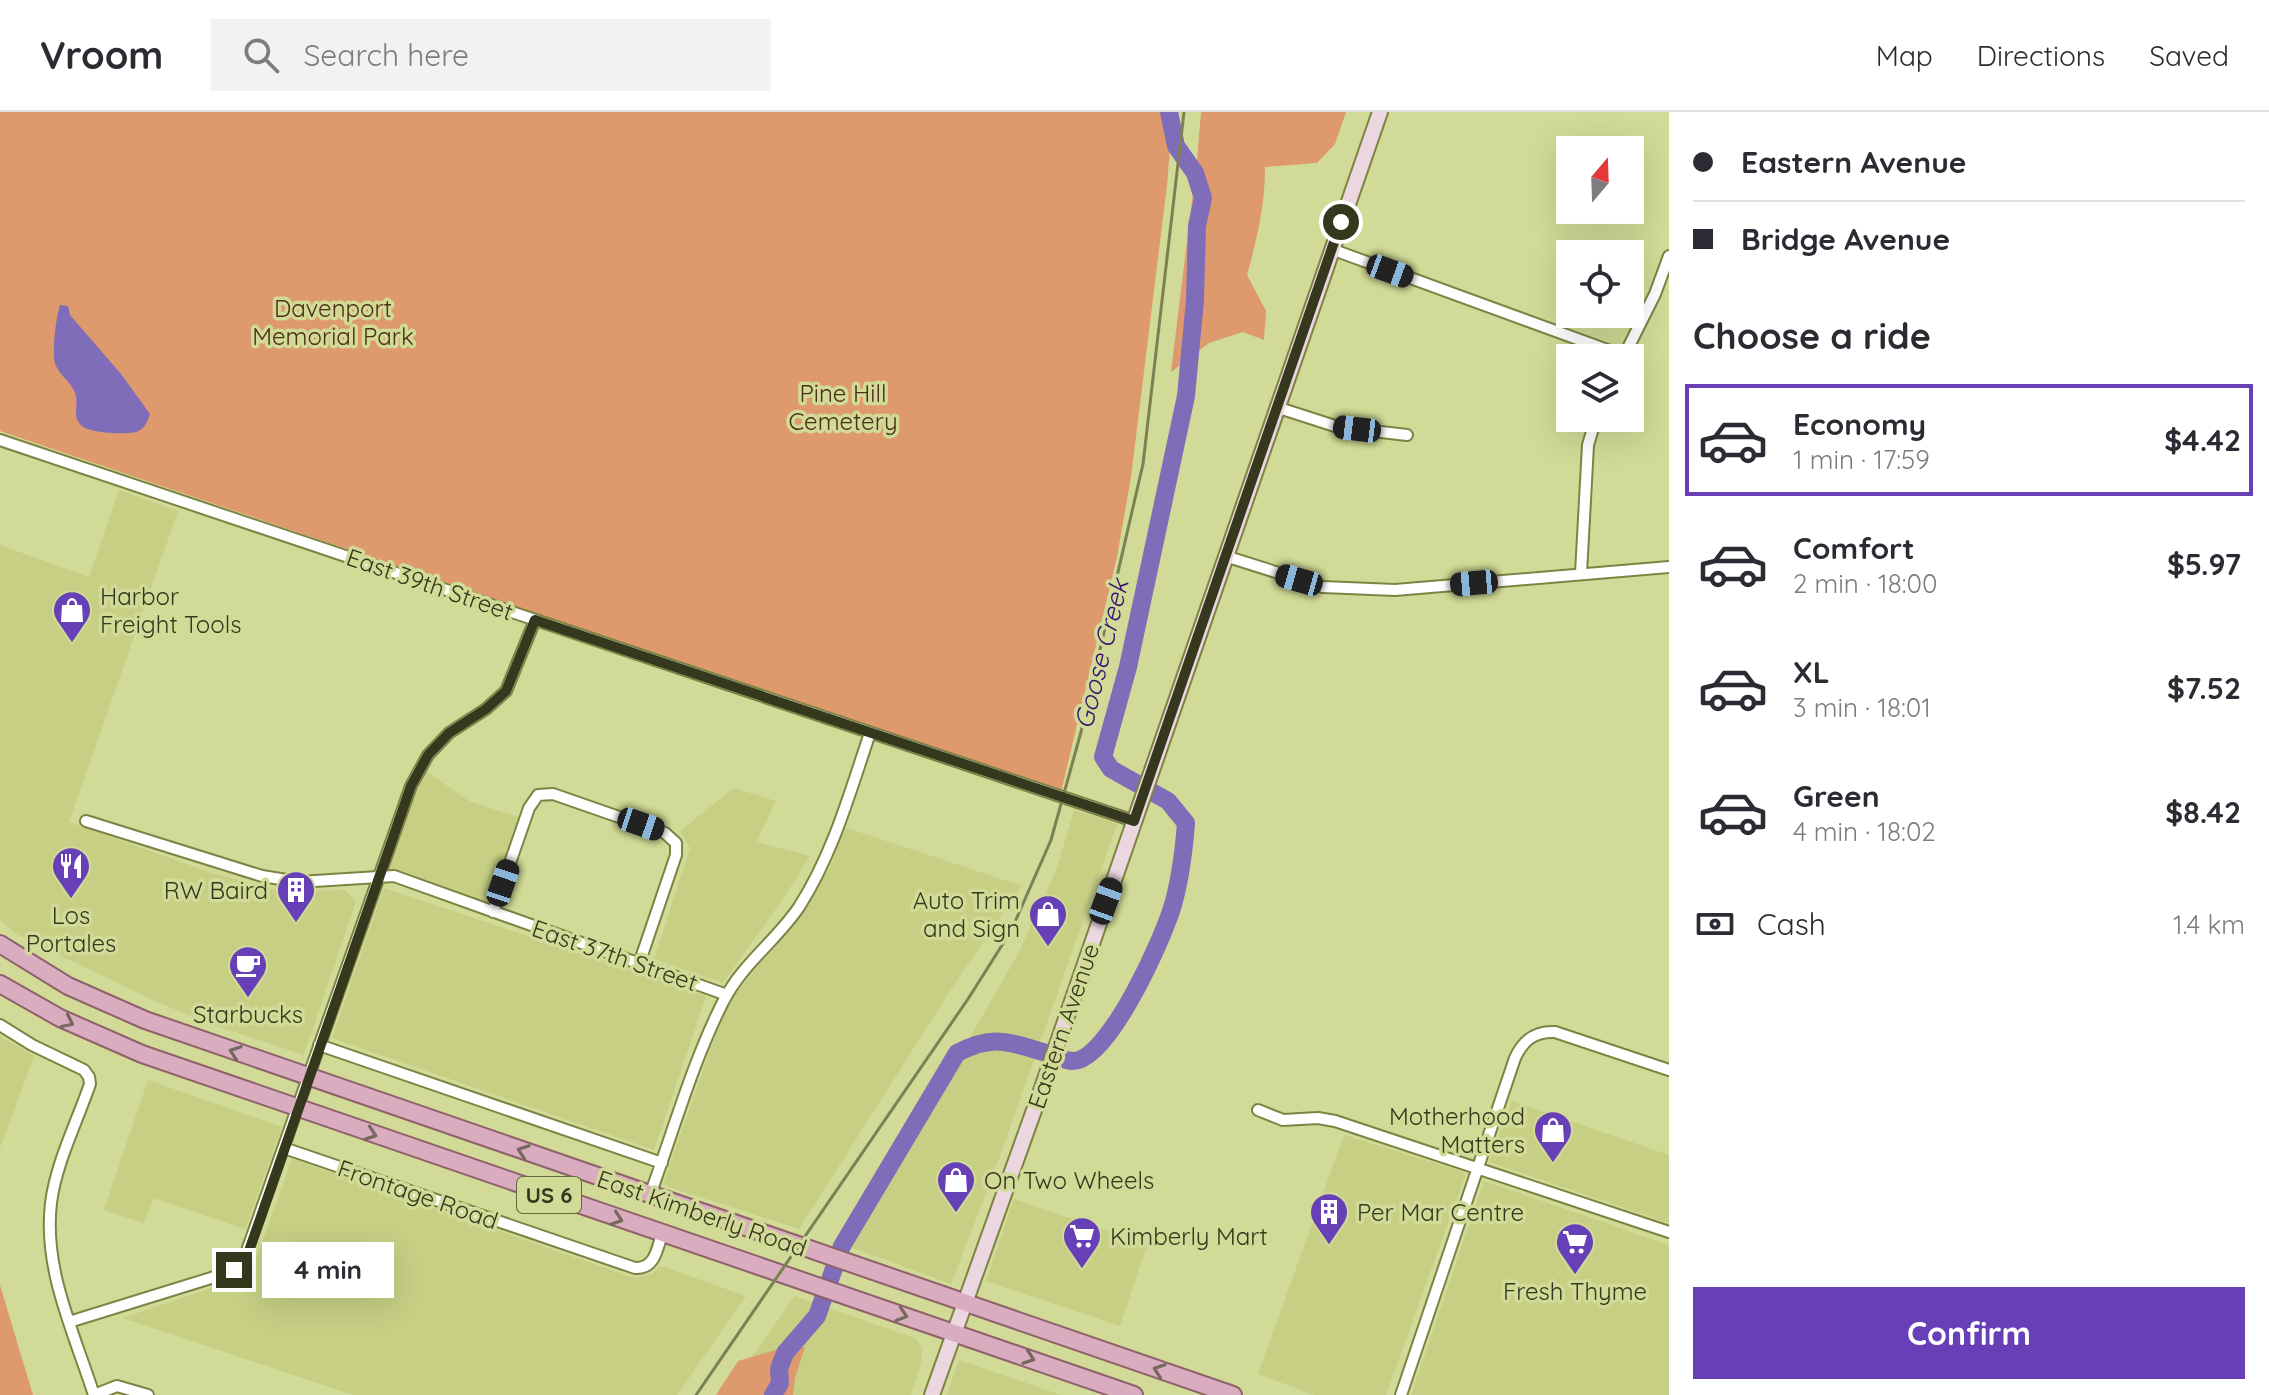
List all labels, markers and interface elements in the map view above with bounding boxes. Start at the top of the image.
search box [211,19,771,91]
text: Vroom [40,31,163,79]
icon: search [239,33,283,77]
text: Search here [303,36,469,74]
text: Map [1876,38,1933,73]
text: Directions [1977,38,2105,73]
text: Saved [2149,38,2229,73]
north arrow [1556,136,1644,224]
map controls [1556,136,1644,432]
text: Eastern Avenue [1741,143,1967,181]
route start [1323,204,1359,240]
text: Bridge Avenue [1741,220,1950,258]
button: locate [1556,240,1644,328]
car [1363,252,1417,290]
park label: Davenport Memorial Park [252,293,414,351]
text: Choose a ride [1693,313,1931,358]
button: layers [1556,344,1644,432]
park label: Pine Hill Cemetery [788,378,898,436]
icon: car [1697,404,1769,476]
text: Economy [1793,405,1926,443]
car [1332,414,1382,444]
text: $4.42 [2164,421,2241,459]
text: 1 min · 17:59 [1793,443,1930,476]
icon: car [1697,528,1769,600]
text: Comfort [1793,529,1914,567]
street label: East 39th Street [343,541,517,627]
text: $5.97 [2167,545,2241,583]
car [1273,562,1325,598]
text: 2 min · 18:00 [1793,567,1938,600]
car [1449,569,1499,597]
water label: Goose Creek [1066,574,1136,732]
place label: Harbor Freight Tools [100,581,241,639]
shop icon: Harbor Freight Tools [51,589,93,644]
icon: car [1697,652,1769,724]
text: XL [1793,653,1830,691]
text: $7.52 [2167,669,2241,707]
text: 3 min · 18:01 [1793,691,1931,724]
icon: car [1697,776,1769,848]
text: Green [1793,777,1880,815]
text: $8.42 [2165,793,2241,831]
car [614,805,668,843]
text: 4 min · 18:02 [1793,815,1936,848]
restaurant icon: Los Portales [50,845,92,900]
car [484,856,522,910]
building icon: RW Baird [275,869,317,924]
car [1087,874,1125,928]
place label: RW Baird [164,875,268,905]
place label: Auto Trim and Sign [913,885,1020,943]
shop icon: Auto Trim and Sign [1027,893,1069,948]
place label: Los Portales [26,900,116,958]
icon: cash [1693,902,1737,946]
text: Cash [1757,905,1826,943]
text: 1.4 km [2173,908,2245,941]
street label: East 37th Street [528,913,702,997]
street label: Eastern Avenue [1021,939,1105,1113]
cafe icon: Starbucks [227,944,269,999]
place label: Starbucks [193,999,303,1029]
one-way arrow [60,1012,74,1028]
one-way arrow [229,1045,243,1061]
place label: Motherhood Matters [1389,1101,1525,1159]
shop icon: Motherhood Matters [1532,1109,1574,1164]
one-way arrow [364,1125,378,1141]
one-way arrow [517,1145,531,1161]
street label: Frontage Road [334,1153,502,1235]
shop icon: On Two Wheels [935,1159,977,1214]
street label: East Kimberly Road [593,1163,811,1263]
place label: On Two Wheels [984,1165,1154,1195]
road number: US 6 [517,1177,581,1213]
building icon: Per Mar Centre [1308,1191,1350,1246]
place label: Per Mar Centre [1357,1197,1524,1227]
one-way arrow [609,1209,623,1225]
supermarket icon: Kimberly Mart [1061,1215,1103,1270]
place label: Kimberly Mart [1110,1221,1268,1251]
supermarket icon: Fresh Thyme [1554,1221,1596,1276]
callout: 4 min [262,1242,394,1298]
route end [216,1252,252,1288]
text: 4 min [294,1253,362,1286]
place label: Fresh Thyme [1503,1276,1647,1306]
button: Confirm [1693,1287,2245,1379]
one-way arrow [895,1306,909,1322]
one-way arrow [1021,1349,1035,1365]
one-way arrow [1153,1364,1167,1380]

